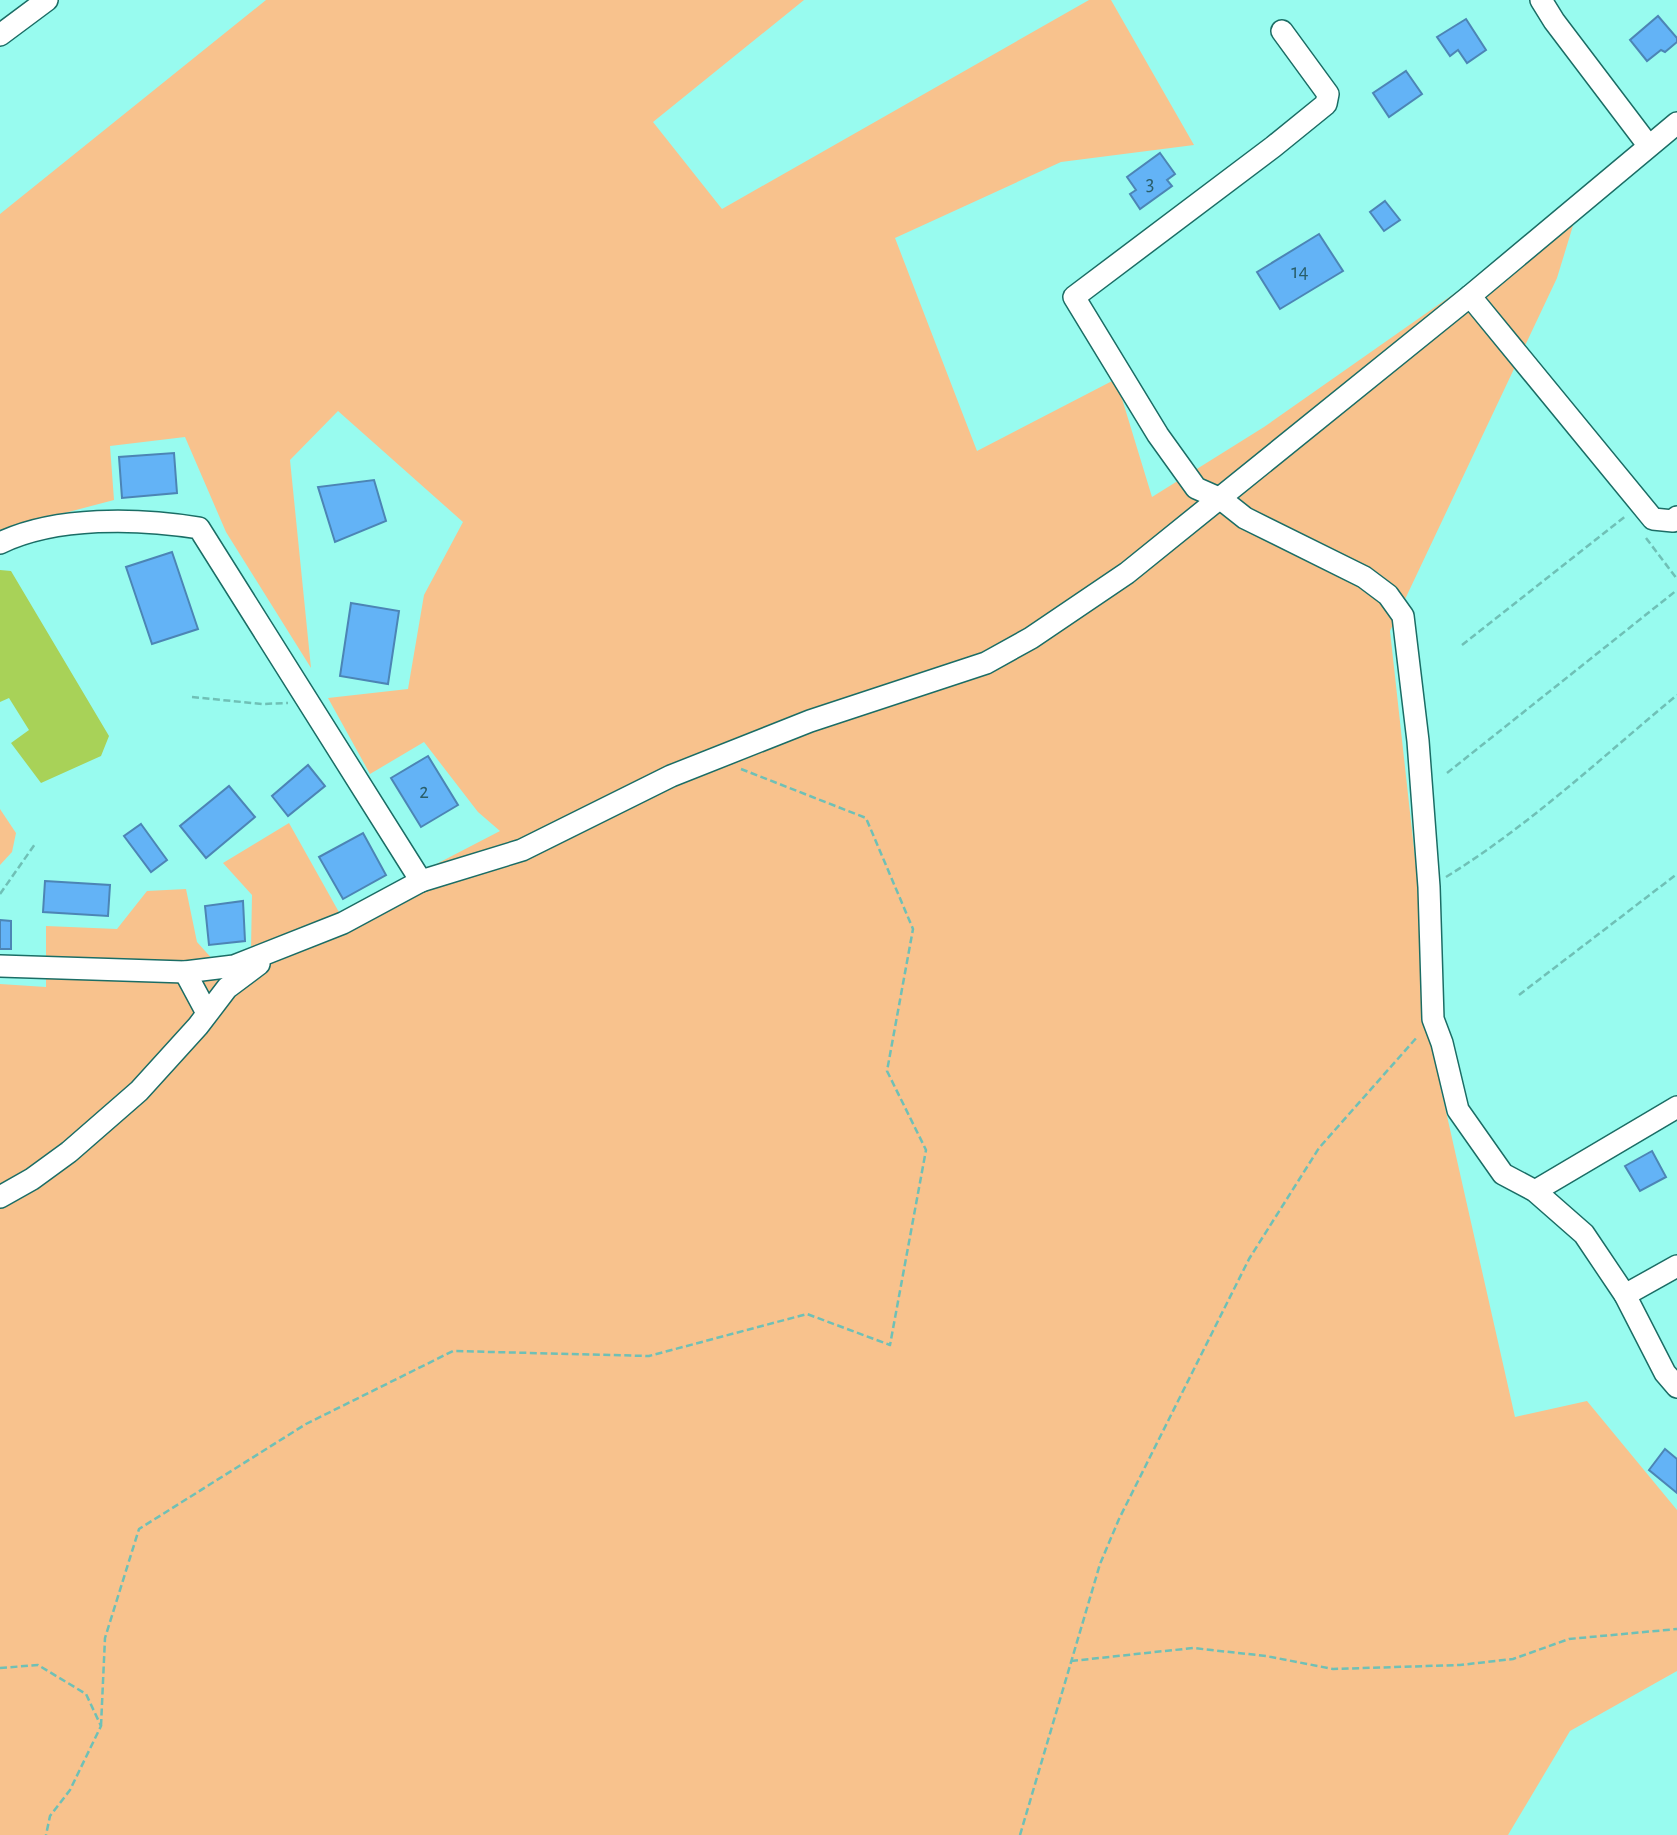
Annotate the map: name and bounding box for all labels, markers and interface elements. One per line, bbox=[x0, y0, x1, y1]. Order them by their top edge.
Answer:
house number: 3 bbox=[1146, 173, 1154, 194]
house number: 14 bbox=[1291, 261, 1309, 282]
house number: 2 bbox=[419, 781, 429, 802]

